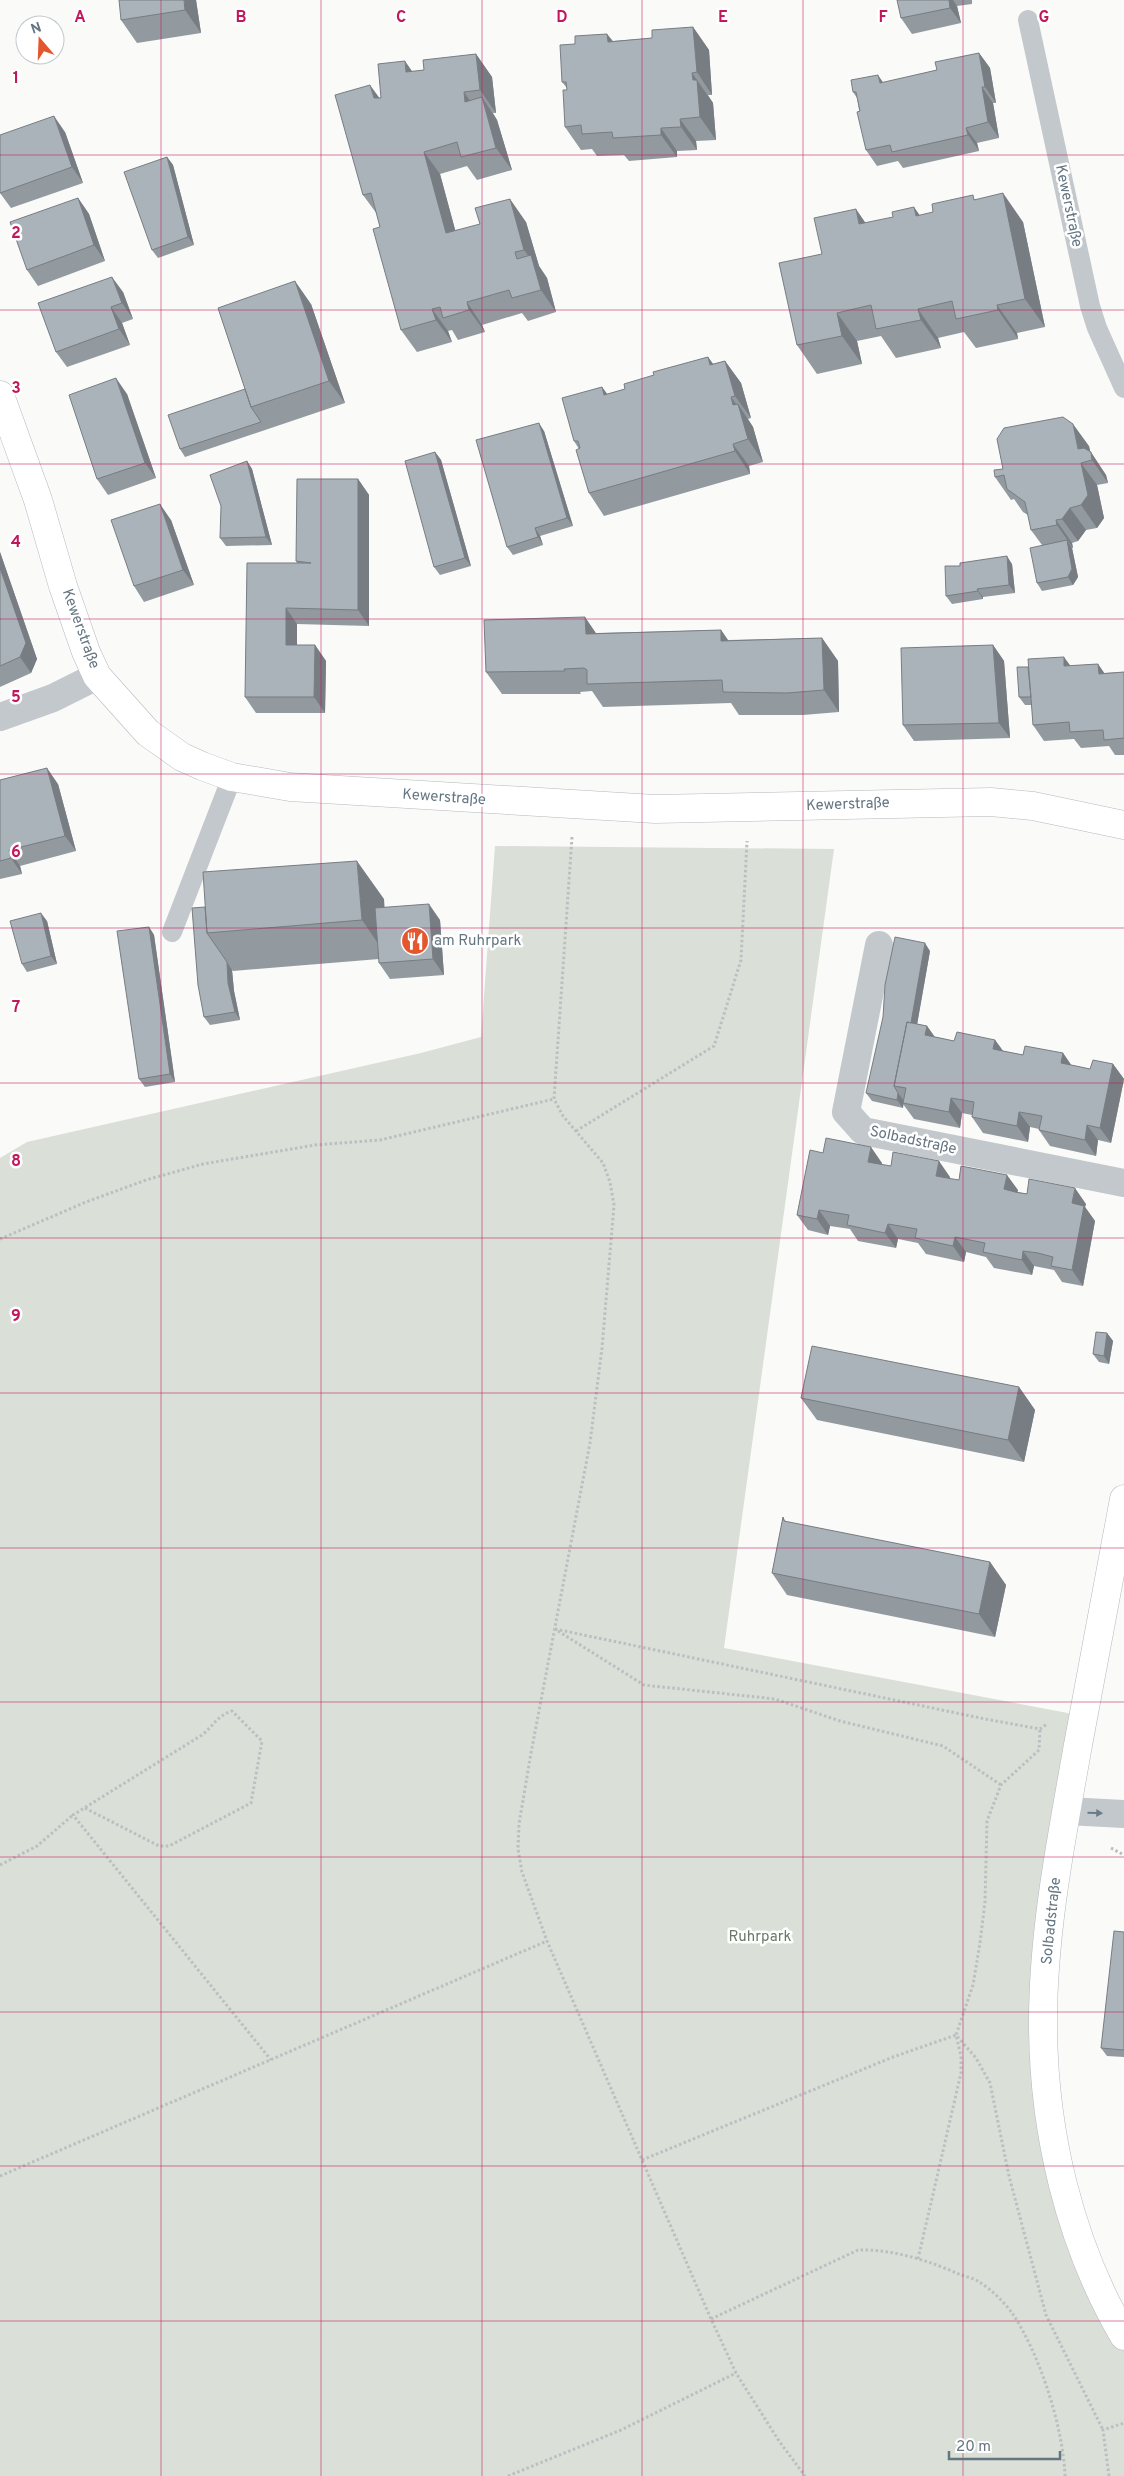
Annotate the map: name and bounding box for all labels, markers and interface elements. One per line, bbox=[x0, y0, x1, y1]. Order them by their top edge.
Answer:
text: A bbox=[74, 8, 86, 28]
text: B bbox=[235, 8, 247, 28]
text: C bbox=[396, 8, 406, 28]
text: D bbox=[556, 8, 568, 28]
text: E bbox=[718, 8, 728, 28]
text: F bbox=[878, 8, 888, 28]
text: G bbox=[1039, 8, 1049, 28]
north arrow bbox=[15, 15, 65, 65]
text: N bbox=[29, 19, 44, 39]
text: 1 bbox=[13, 69, 19, 89]
street label: Kewerstraße bbox=[1050, 163, 1086, 249]
text: 2 bbox=[11, 224, 21, 244]
text: 3 bbox=[11, 379, 21, 399]
text: 4 bbox=[11, 533, 21, 553]
street label: Kewerstraße bbox=[57, 586, 103, 672]
text: 5 bbox=[11, 688, 21, 708]
street label: Kewerstraße bbox=[402, 786, 486, 810]
street label: Kewerstraße bbox=[806, 794, 890, 816]
text: 6 bbox=[11, 843, 21, 863]
restaurant icon: am Ruhrpark bbox=[400, 926, 430, 956]
place label: am Ruhrpark bbox=[434, 932, 521, 951]
text: 7 bbox=[12, 998, 20, 1018]
street label: Solbadstraße bbox=[868, 1123, 958, 1159]
text: 8 bbox=[11, 1152, 21, 1172]
text: 9 bbox=[11, 1307, 21, 1327]
one-way arrow bbox=[1088, 1809, 1104, 1817]
street label: Solbadstraße bbox=[1038, 1876, 1066, 1966]
park label: Ruhrpark bbox=[728, 1928, 792, 1947]
scale bar bbox=[949, 2428, 1060, 2460]
text: 20 m bbox=[956, 2438, 991, 2457]

